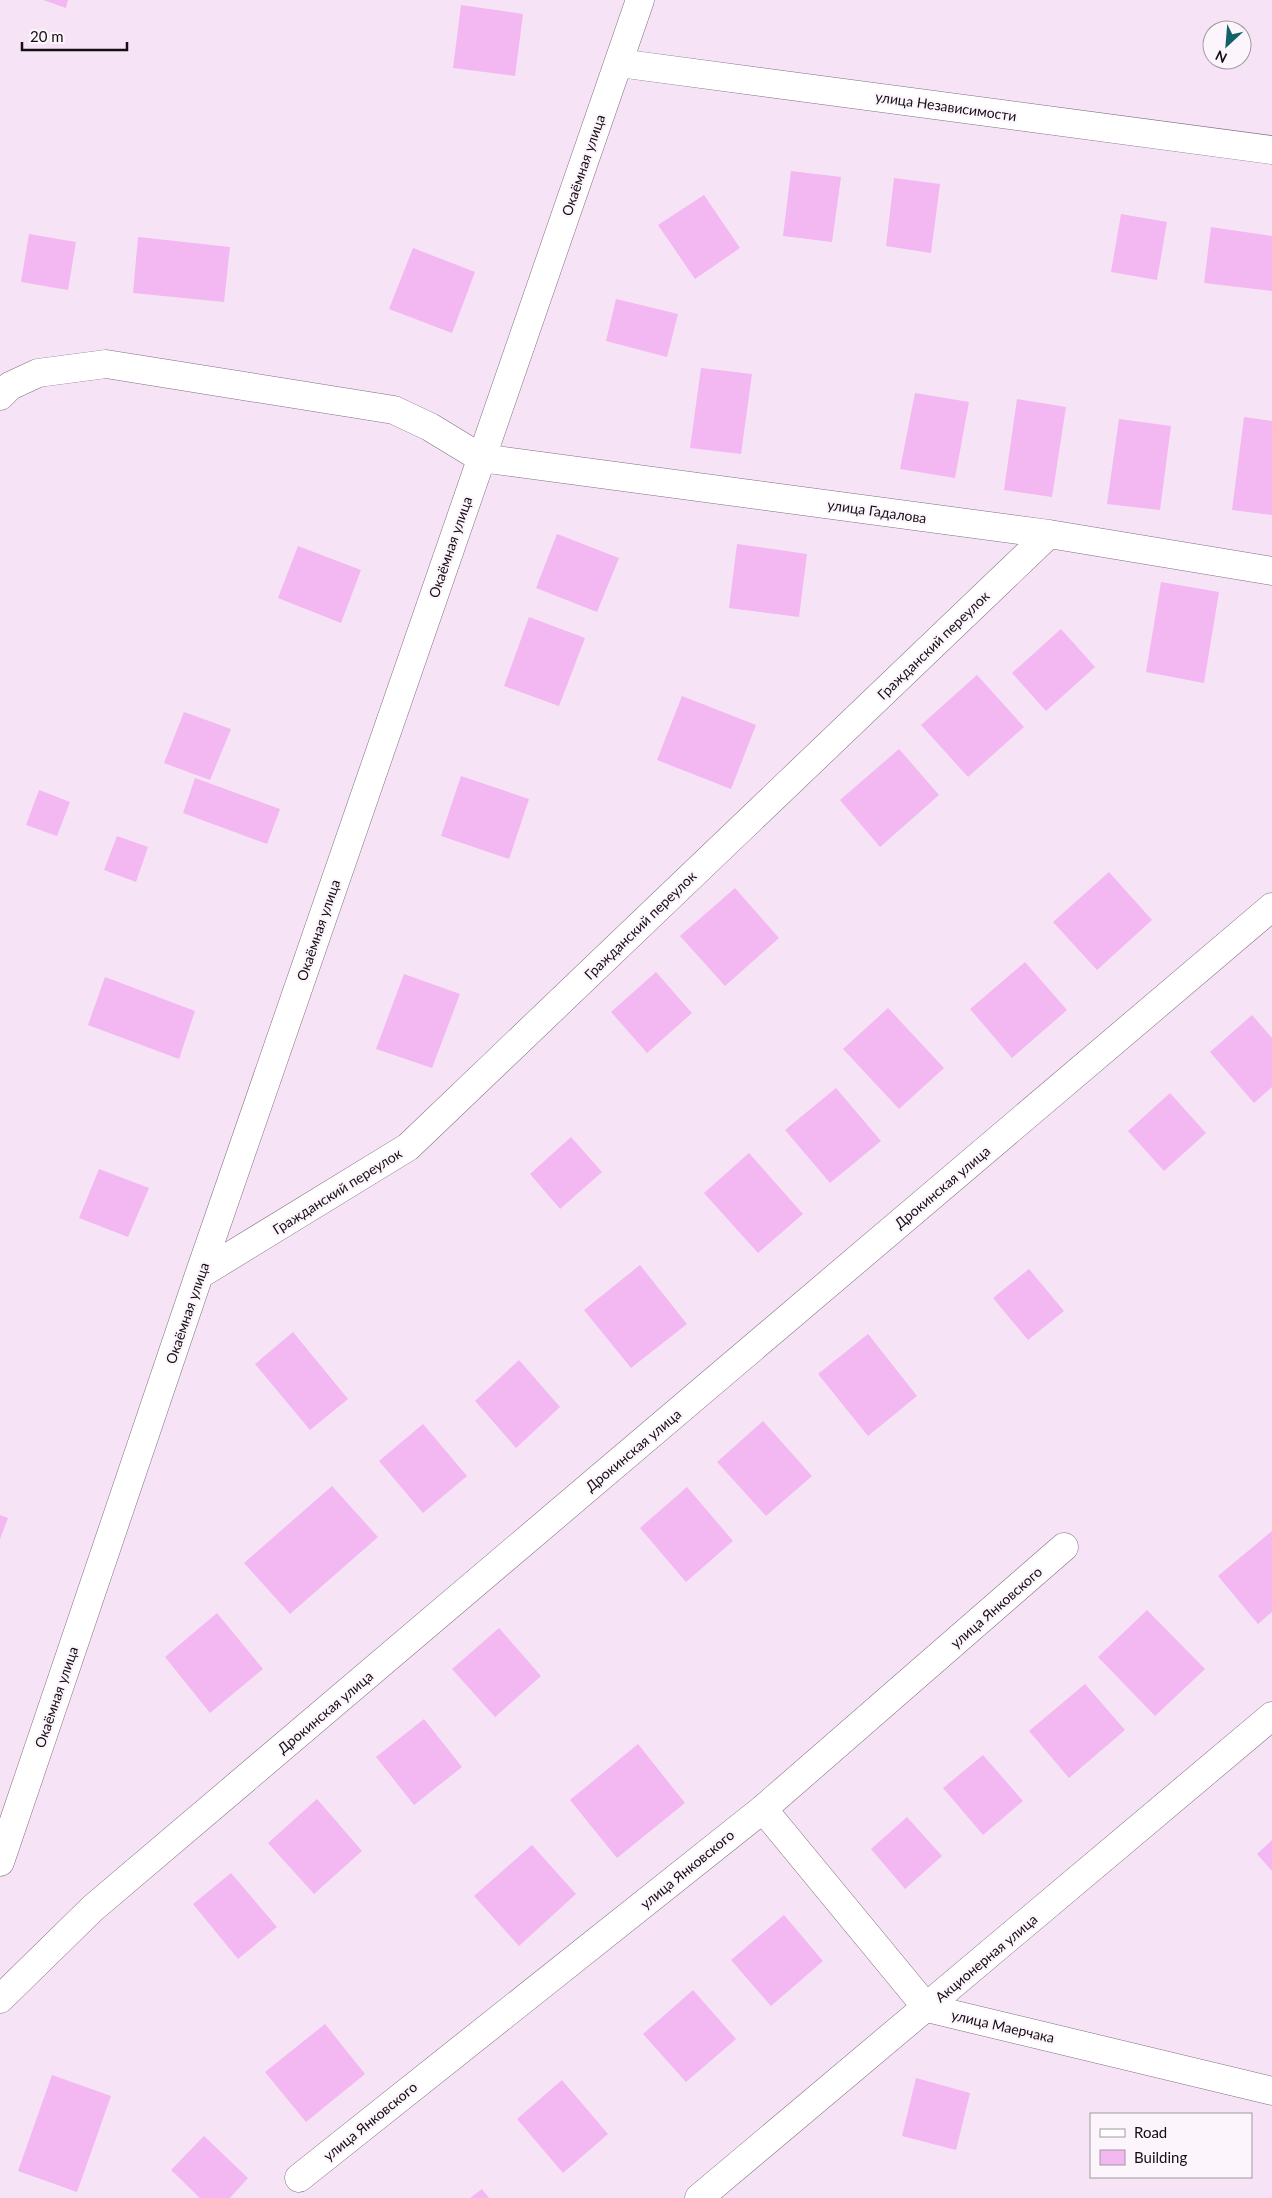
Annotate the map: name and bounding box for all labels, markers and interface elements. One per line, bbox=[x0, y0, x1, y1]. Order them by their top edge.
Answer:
scale bar bbox=[22, 20, 128, 52]
north arrow bbox=[1202, 20, 1252, 70]
text: 20 m bbox=[30, 27, 64, 45]
text: N bbox=[1213, 47, 1230, 67]
street label: улица Независимости bbox=[874, 88, 1018, 124]
street label: Окаёмная улица bbox=[558, 112, 608, 218]
street label: Окаёмная улица bbox=[425, 494, 475, 600]
street label: улица Гадалова bbox=[826, 496, 928, 526]
street label: Гражданский переулок bbox=[873, 587, 993, 703]
street label: Гражданский переулок bbox=[580, 867, 700, 983]
street label: Окаёмная улица bbox=[293, 877, 343, 983]
street label: Дрокинская улица bbox=[891, 1142, 993, 1232]
street label: Гражданский переулок bbox=[269, 1144, 405, 1238]
street label: Окаёмная улица bbox=[162, 1260, 212, 1366]
street label: Дрокинская улица bbox=[582, 1405, 684, 1495]
street label: улица Янковского bbox=[947, 1563, 1045, 1651]
street label: Окаёмная улица bbox=[31, 1644, 81, 1750]
street label: Дрокинская улица bbox=[274, 1667, 376, 1757]
street label: улица Янковского bbox=[637, 1826, 737, 1912]
street label: Акционерная улица bbox=[932, 1910, 1040, 2006]
street label: улица Маерчака bbox=[950, 2006, 1056, 2046]
street label: улица Янковского bbox=[320, 2078, 420, 2164]
legend bbox=[1090, 2113, 1252, 2178]
text: Road bbox=[1134, 2123, 1167, 2141]
text: Building bbox=[1134, 2148, 1187, 2166]

